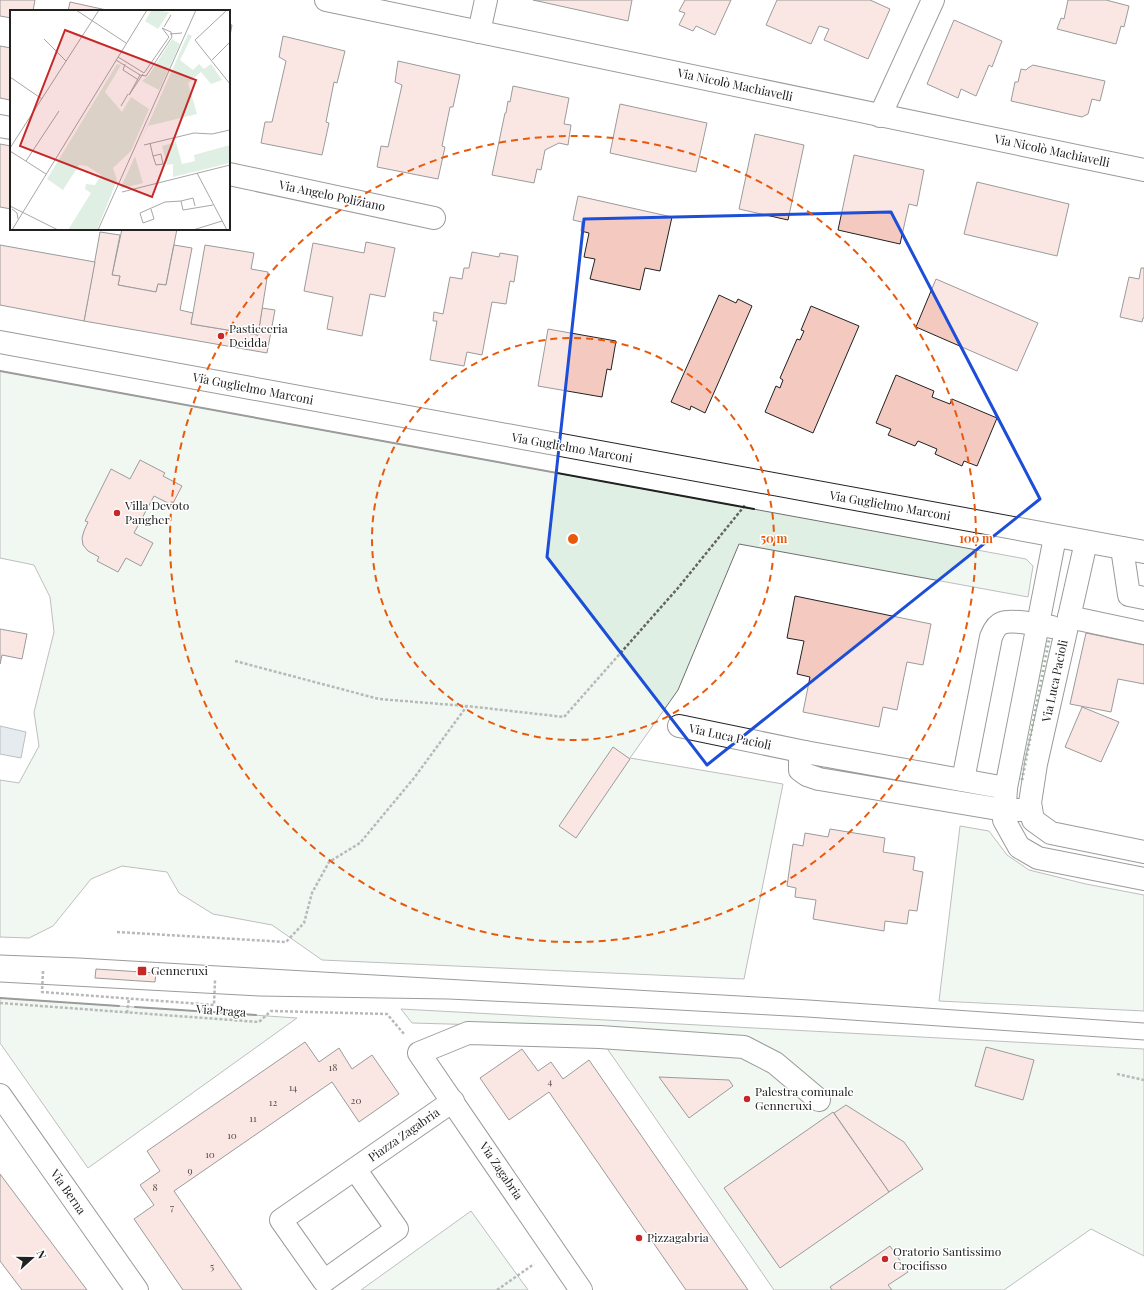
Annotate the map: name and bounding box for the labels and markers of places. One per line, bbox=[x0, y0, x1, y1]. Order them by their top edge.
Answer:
place label: Pasticceria Deidda bbox=[229, 320, 288, 350]
marker: Pasticceria Deidda bbox=[216, 331, 226, 341]
place label: Villa Devoto Pangher bbox=[124, 497, 190, 527]
marker: Villa Devoto Pangher bbox=[112, 508, 122, 518]
centre of rings bbox=[566, 532, 580, 546]
place label: Genneruxi bbox=[151, 962, 208, 978]
marker: Genneruxi bbox=[136, 965, 148, 977]
place label: Palestra comunale Genneruxi bbox=[755, 1083, 854, 1113]
marker: Palestra comunale Genneruxi bbox=[742, 1094, 752, 1104]
place label: Pizzagabria bbox=[647, 1229, 709, 1245]
marker: Pizzagabria bbox=[634, 1233, 644, 1243]
place label: Oratorio Santissimo Crocifisso bbox=[893, 1243, 1002, 1273]
marker: Oratorio Santissimo Crocifisso bbox=[880, 1254, 890, 1264]

